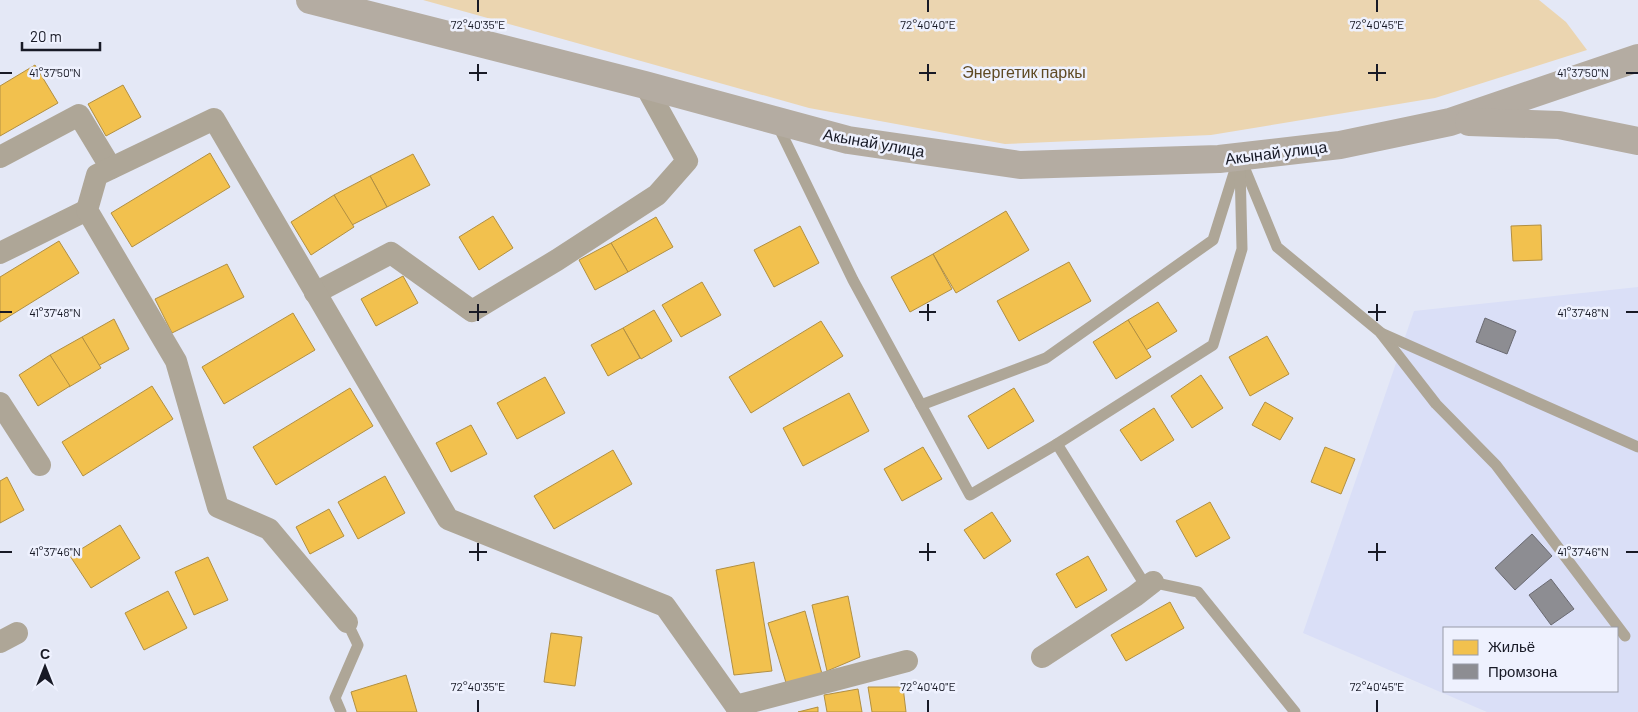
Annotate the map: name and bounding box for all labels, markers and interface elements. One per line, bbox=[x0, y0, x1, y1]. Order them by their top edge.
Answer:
text: 72°40'35"E bbox=[451, 17, 505, 31]
text: 72°40'40"E bbox=[900, 17, 956, 31]
text: 72°40'45"E bbox=[1350, 17, 1404, 31]
scale bar bbox=[22, 20, 100, 52]
text: 20 m bbox=[30, 27, 62, 45]
park label: Энергетик паркы bbox=[962, 62, 1086, 81]
text: 41°37'50"N bbox=[29, 65, 81, 79]
text: 41°37'50"N bbox=[1557, 65, 1609, 79]
street label: Акынай улица bbox=[822, 124, 926, 160]
street label: Акынай улица bbox=[1224, 136, 1328, 168]
text: 41°37'48"N bbox=[29, 305, 81, 319]
text: 41°37'48"N bbox=[1557, 305, 1609, 319]
text: 41°37'46"N bbox=[29, 544, 81, 558]
text: 41°37'46"N bbox=[1557, 544, 1609, 558]
legend bbox=[1443, 627, 1618, 692]
text: Жильё bbox=[1488, 637, 1535, 655]
north arrow bbox=[20, 642, 70, 692]
text: С bbox=[40, 645, 50, 662]
text: Промзона bbox=[1488, 662, 1558, 680]
text: 72°40'35"E bbox=[451, 679, 505, 693]
text: 72°40'40"E bbox=[900, 679, 956, 693]
text: 72°40'45"E bbox=[1350, 679, 1404, 693]

